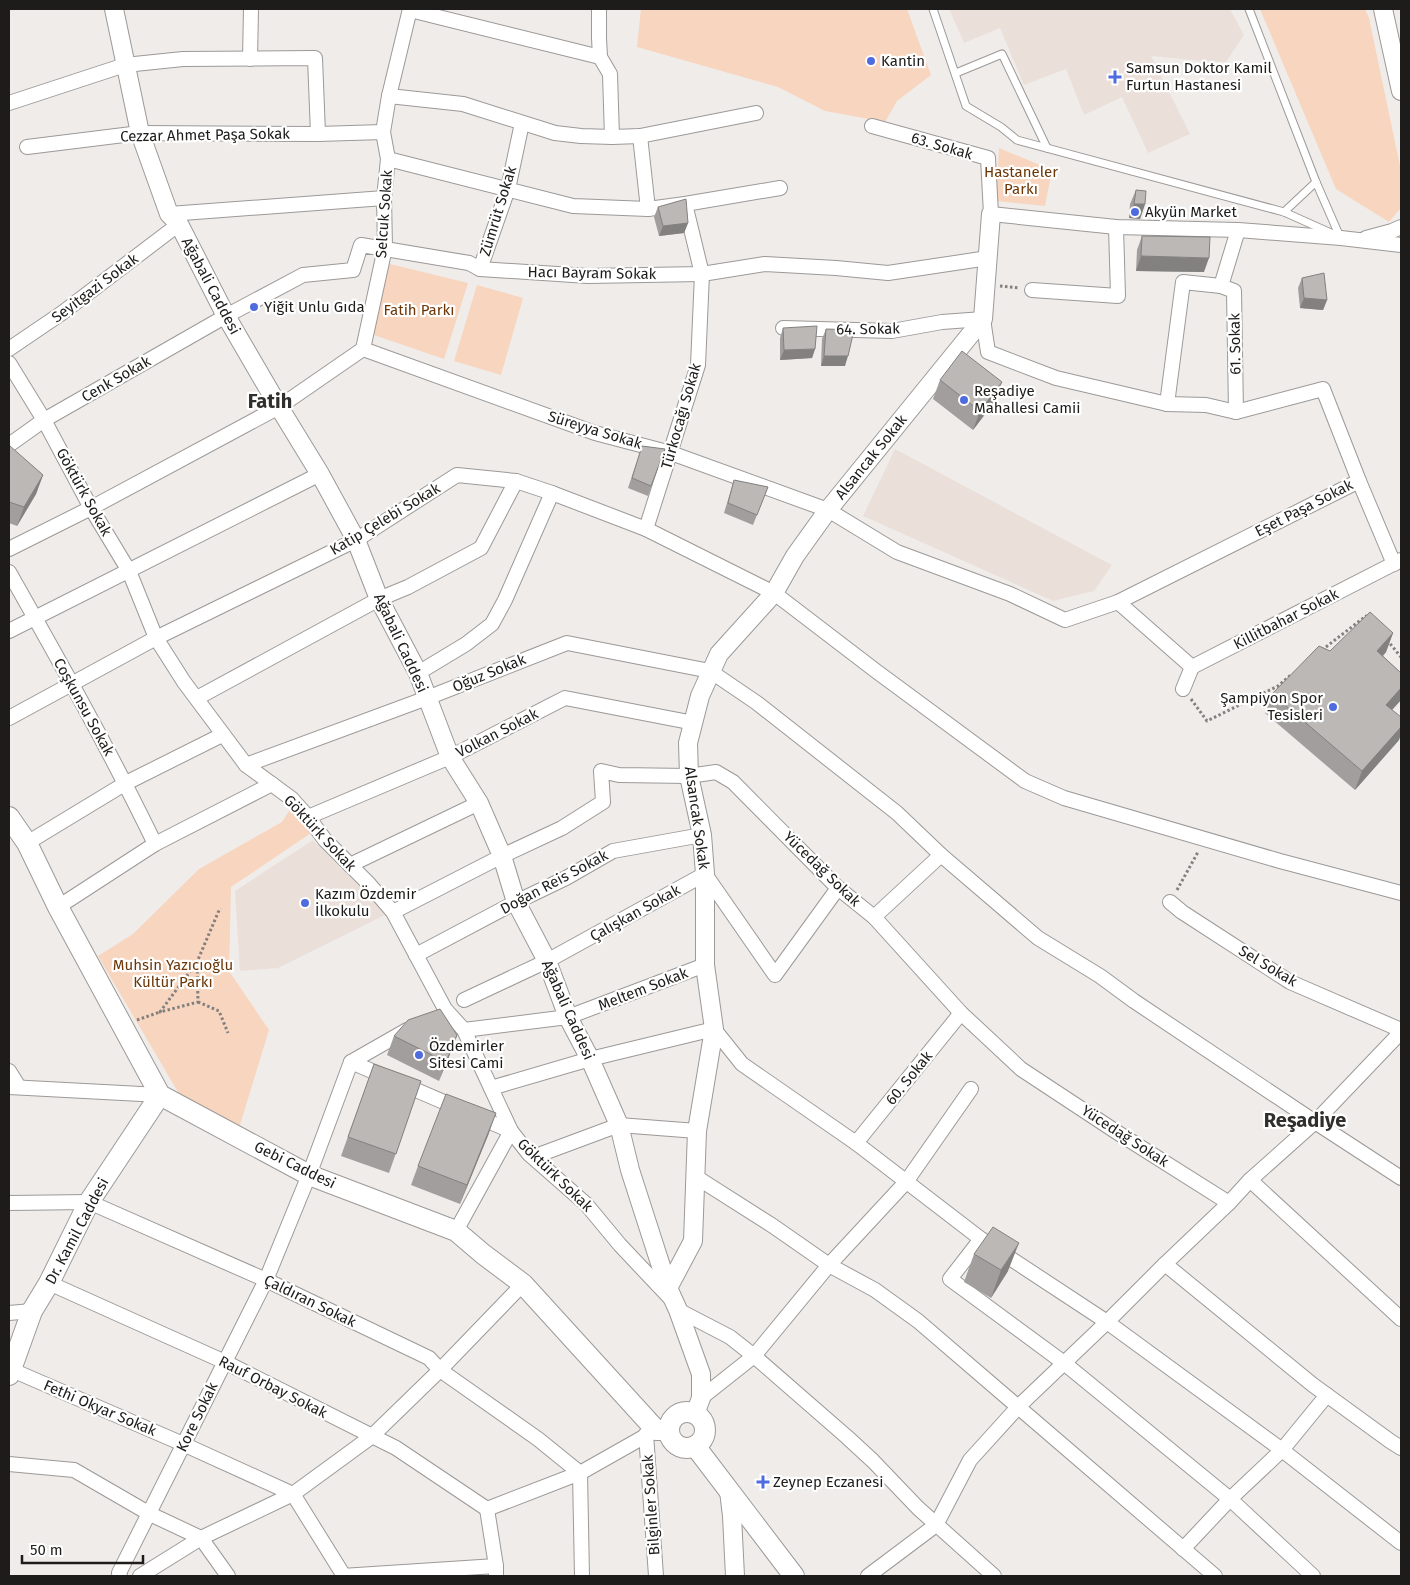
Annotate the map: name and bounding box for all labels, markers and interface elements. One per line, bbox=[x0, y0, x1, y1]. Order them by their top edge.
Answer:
place label: Kantin bbox=[881, 52, 925, 70]
marker: Kantin bbox=[865, 55, 877, 67]
place label: Samsun Doktor Kamil Furtun Hastanesi bbox=[1126, 59, 1272, 94]
marker: Samsun Doktor Kamil Furtun Hastanesi bbox=[1108, 70, 1122, 84]
street label: Cezzar Ahmet Paşa Sokak bbox=[120, 125, 290, 145]
street label: 63. Sokak bbox=[909, 129, 975, 163]
street label: Zümrüt Sokak bbox=[476, 163, 520, 258]
park label: Hastaneler Parkı bbox=[984, 163, 1058, 198]
street label: Selcuk Sokak bbox=[372, 169, 396, 259]
place label: Akyün Market bbox=[1145, 203, 1237, 221]
marker: Akyün Market bbox=[1129, 206, 1141, 218]
street label: Ağabali Caddesi bbox=[178, 234, 244, 338]
street label: Seyitgazi Sokak bbox=[48, 249, 142, 326]
street label: Hacı Bayram Sokak bbox=[528, 263, 657, 283]
place label: Yiğit Unlu Gıda bbox=[264, 298, 365, 316]
marker: Yiğit Unlu Gıda bbox=[248, 301, 260, 313]
park label: Fatih Parkı bbox=[384, 301, 454, 319]
street label: 61. Sokak bbox=[1225, 313, 1245, 375]
street label: 64. Sokak bbox=[836, 319, 900, 339]
street label: Cenk Sokak bbox=[78, 352, 154, 406]
street label: Türkocağı Sokak bbox=[657, 361, 705, 471]
place label: Reşadiye Mahallesi Camii bbox=[974, 382, 1080, 417]
district label: Fatih bbox=[248, 389, 292, 413]
marker: Reşadiye Mahallesi Camii bbox=[958, 394, 970, 406]
street label: Süreyya Sokak bbox=[546, 407, 644, 453]
street label: Alsancak Sokak bbox=[831, 411, 911, 503]
street label: Göktürk Sokak bbox=[52, 445, 116, 539]
street label: Eşet Paşa Sokak bbox=[1252, 475, 1356, 540]
street label: Katip Çelebi Sokak bbox=[327, 479, 444, 559]
street label: Killitbahar Sokak bbox=[1231, 585, 1342, 653]
street label: Ağabali Caddesi bbox=[370, 591, 432, 695]
street label: Oğuz Sokak bbox=[450, 650, 529, 696]
street label: Coşkunsu Sokak bbox=[50, 655, 118, 759]
place label: Şampiyon Spor Tesisleri bbox=[1220, 689, 1323, 724]
marker: Şampiyon Spor Tesisleri bbox=[1327, 701, 1339, 713]
street label: Volkan Sokak bbox=[453, 704, 541, 761]
street label: Alsancak Sokak bbox=[681, 765, 713, 871]
street label: Göktürk Sokak bbox=[280, 791, 360, 875]
street label: Yücedağ Sokak bbox=[780, 828, 865, 911]
street label: Doğan Reis Sokak bbox=[497, 846, 611, 918]
street label: Çalışkan Sokak bbox=[587, 881, 684, 945]
place label: Kazım Özdemir İlkokulu bbox=[315, 885, 416, 920]
marker: Kazım Özdemir İlkokulu bbox=[299, 897, 311, 909]
street label: Sel Sokak bbox=[1236, 942, 1301, 991]
park label: Muhsin Yazıcıoğlu Kültür Parkı bbox=[113, 956, 233, 991]
street label: Ağabali Caddesi bbox=[538, 957, 598, 1063]
street label: Meltem Sokak bbox=[596, 964, 691, 1014]
place label: Özdemirler Sitesi Cami bbox=[429, 1037, 504, 1072]
street label: 60. Sokak bbox=[882, 1047, 936, 1109]
marker: Özdemirler Sitesi Cami bbox=[413, 1049, 425, 1061]
street label: Yücedağ Sokak bbox=[1078, 1101, 1172, 1171]
district label: Reşadiye bbox=[1264, 1108, 1346, 1132]
street label: Göktürk Sokak bbox=[514, 1135, 597, 1216]
street label: Gebi Caddesi bbox=[251, 1138, 339, 1192]
street label: Dr. Kamil Caddesi bbox=[41, 1175, 113, 1287]
street label: Çaldıran Sokak bbox=[261, 1271, 359, 1331]
street label: Rauf Orbay Sokak bbox=[216, 1352, 330, 1422]
street label: Fethi Okyar Sokak bbox=[41, 1376, 159, 1440]
street label: Kore Sokak bbox=[172, 1379, 222, 1455]
street label: Bilginler Sokak bbox=[638, 1454, 664, 1556]
place label: Zeynep Eczanesi bbox=[773, 1473, 883, 1491]
marker: Zeynep Eczanesi bbox=[757, 1476, 769, 1488]
scale bar bbox=[22, 1532, 144, 1564]
text: 50 m bbox=[30, 1541, 63, 1559]

